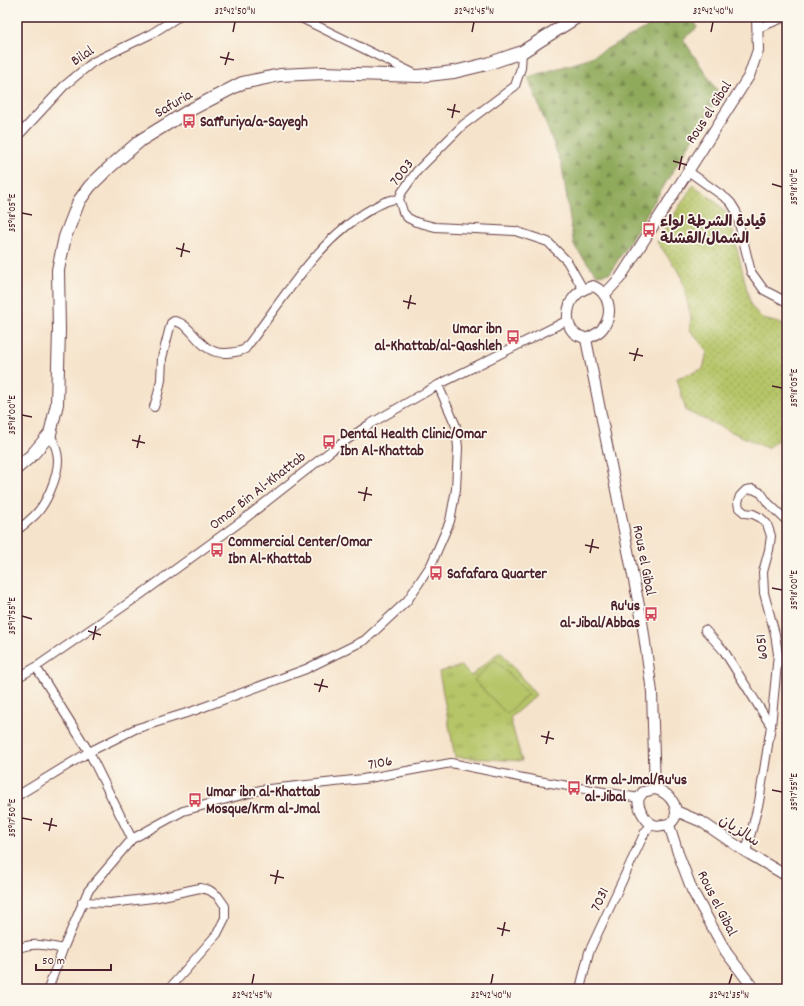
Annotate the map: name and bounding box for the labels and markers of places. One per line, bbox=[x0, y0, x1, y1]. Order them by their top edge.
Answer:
place label: Saffuriya/a-Sayegh bbox=[200, 112, 308, 134]
bus stop icon: Saffuriya/a-Sayegh bbox=[181, 113, 197, 129]
place label: قيادة الشرطة لواء الشمال/القشلة bbox=[660, 212, 767, 251]
bus stop icon: قيادة الشرطة لواء الشمال/القشلة bbox=[641, 222, 657, 238]
place label: Umar ibn al-Khattab/al-Qashleh bbox=[375, 319, 502, 358]
bus stop icon: Umar ibn al-Khattab/al-Qashleh bbox=[505, 329, 521, 345]
place label: Dental Health Clinic/Omar Ibn Al-Khattab bbox=[340, 424, 487, 463]
bus stop icon: Dental Health Clinic/Omar Ibn Al-Khattab bbox=[321, 434, 337, 450]
place label: Commercial Center/Omar Ibn Al-Khattab bbox=[228, 532, 373, 571]
bus stop icon: Commercial Center/Omar Ibn Al-Khattab bbox=[209, 542, 225, 558]
place label: Safafara Quarter bbox=[447, 564, 547, 586]
bus stop icon: Safafara Quarter bbox=[428, 565, 444, 581]
place label: Ru'us al-Jibal/Abbas bbox=[560, 596, 640, 635]
bus stop icon: Ru'us al-Jibal/Abbas bbox=[643, 606, 659, 622]
place label: Krm al-Jmal/Ru'us al-Jibal bbox=[585, 770, 687, 809]
bus stop icon: Krm al-Jmal/Ru'us al-Jibal bbox=[566, 780, 582, 796]
place label: Umar ibn al-Khattab Mosque/Krm al-Jmal bbox=[206, 782, 321, 821]
bus stop icon: Umar ibn al-Khattab Mosque/Krm al-Jmal bbox=[187, 792, 203, 808]

